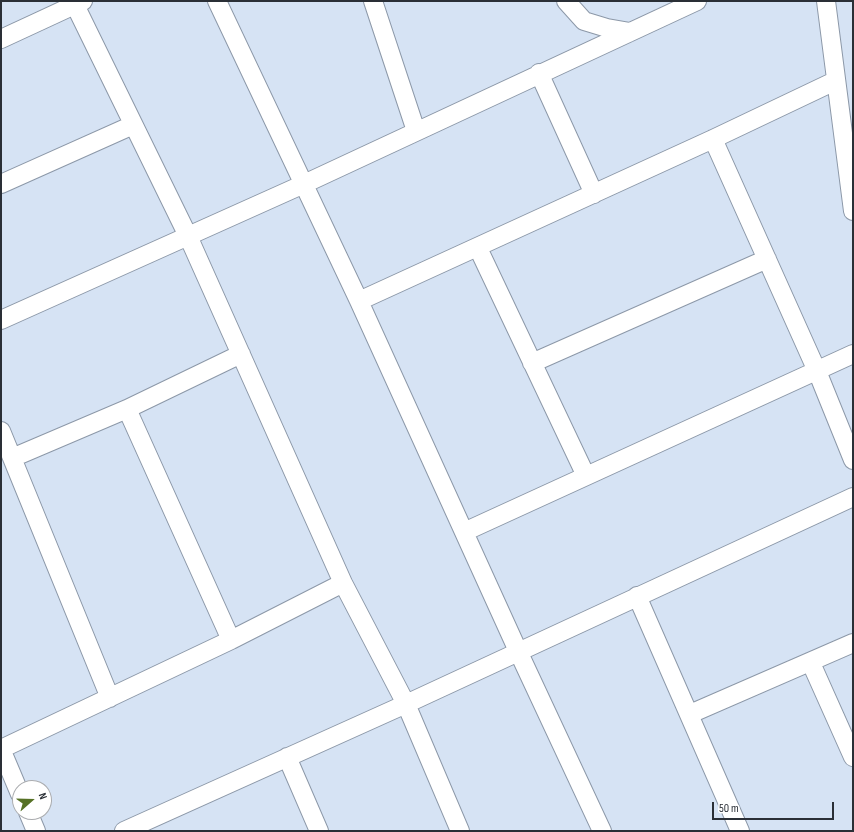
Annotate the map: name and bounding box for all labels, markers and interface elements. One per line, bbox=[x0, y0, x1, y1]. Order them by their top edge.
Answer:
north arrow bbox=[12, 780, 52, 820]
text: N bbox=[36, 791, 50, 801]
scale bar bbox=[714, 794, 836, 820]
text: 50 m bbox=[719, 801, 739, 816]

